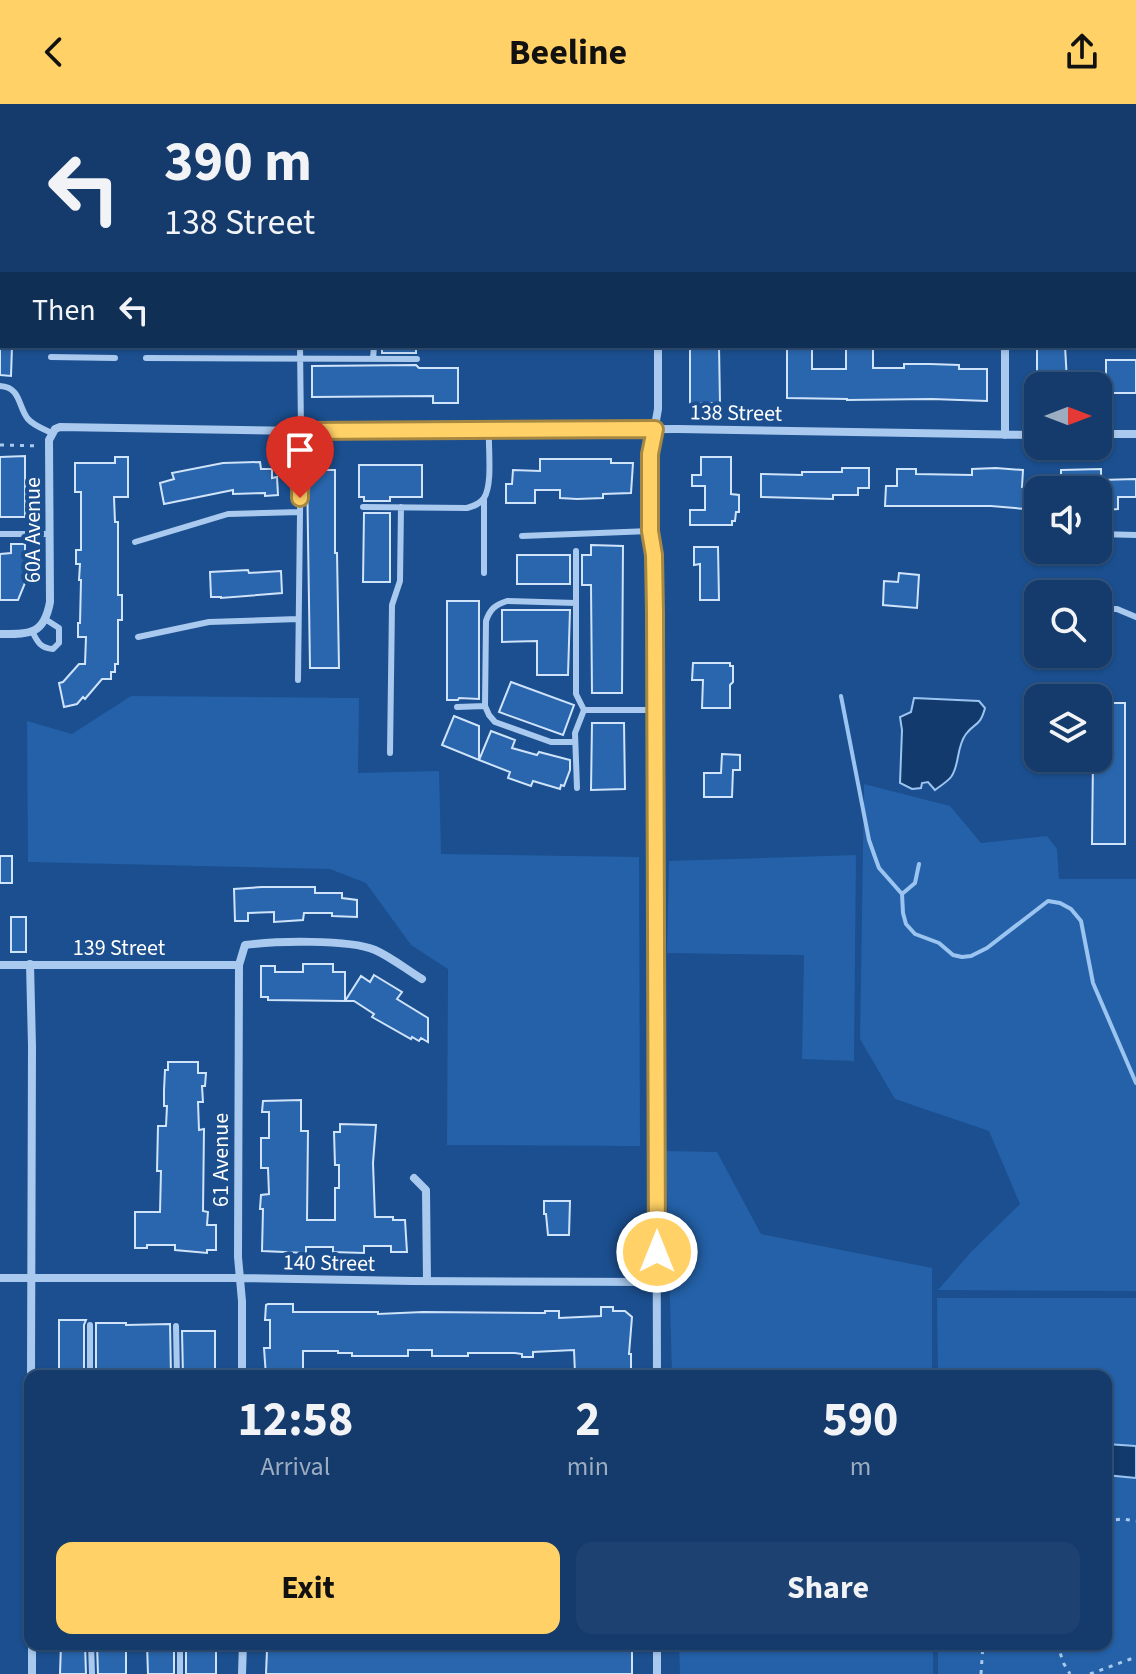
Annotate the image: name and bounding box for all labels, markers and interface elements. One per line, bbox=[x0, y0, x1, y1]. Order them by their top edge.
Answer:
text: Beeline bbox=[509, 27, 627, 78]
icon: back bbox=[32, 30, 76, 74]
icon: share bbox=[1060, 30, 1104, 74]
text: 390 m bbox=[164, 123, 312, 202]
icon: left bbox=[32, 136, 136, 240]
text: 138 Street bbox=[164, 197, 315, 248]
icon: left bbox=[112, 288, 156, 332]
text: Then bbox=[32, 289, 96, 332]
north arrow bbox=[1024, 372, 1112, 460]
map controls bbox=[1024, 372, 1112, 772]
street label: 138 Street bbox=[690, 396, 783, 430]
pin bbox=[266, 416, 334, 498]
icon: arrive bbox=[278, 428, 322, 472]
button: sound bbox=[1024, 476, 1112, 564]
street label: 60A Avenue bbox=[17, 477, 49, 583]
button: search bbox=[1024, 580, 1112, 668]
button: layers bbox=[1024, 684, 1112, 772]
street label: 139 Street bbox=[73, 932, 166, 964]
street label: 61 Avenue bbox=[205, 1113, 237, 1207]
position arrow bbox=[615, 1210, 699, 1294]
street label: 140 Street bbox=[283, 1246, 376, 1280]
text: 12:58 bbox=[237, 1386, 353, 1454]
text: 2 bbox=[575, 1386, 601, 1454]
text: 590 bbox=[822, 1386, 898, 1454]
text: Arrival bbox=[260, 1448, 330, 1485]
text: min bbox=[567, 1448, 609, 1485]
text: m bbox=[850, 1448, 871, 1485]
button: Exit bbox=[56, 1542, 560, 1634]
button: Share bbox=[576, 1542, 1080, 1634]

